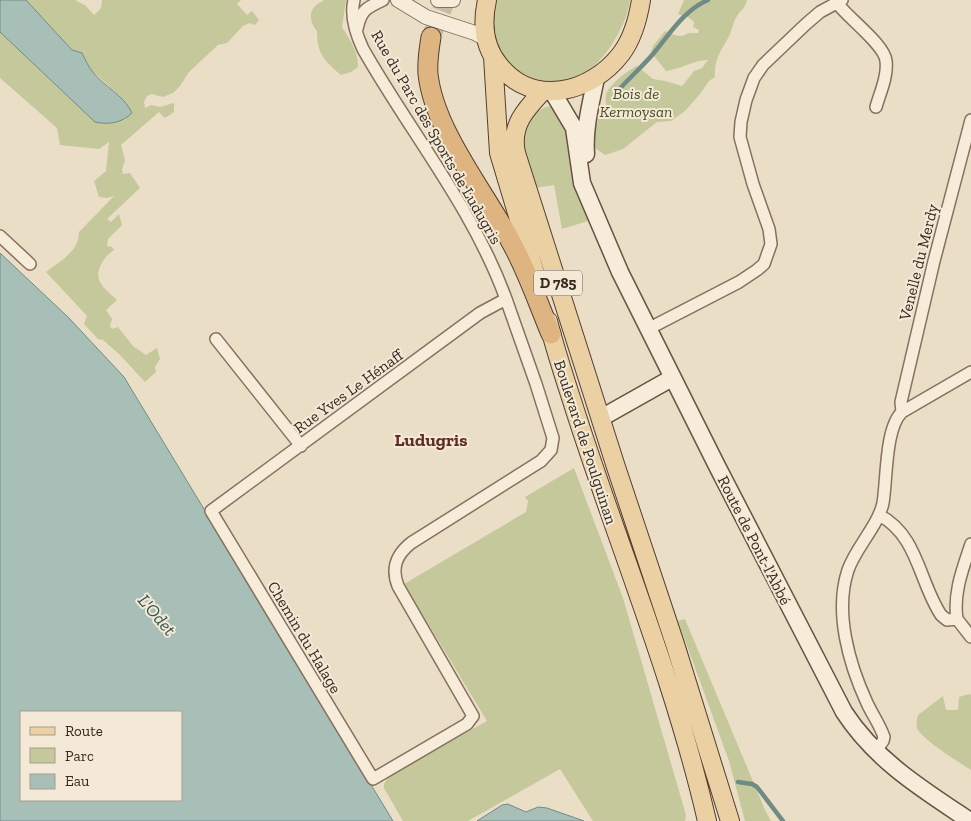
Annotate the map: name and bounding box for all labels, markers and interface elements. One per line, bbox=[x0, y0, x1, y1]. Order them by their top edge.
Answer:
street label: Rue du Parc des Sports de Ludugris bbox=[367, 27, 506, 248]
park label: Bois de Kermoysan bbox=[600, 84, 672, 121]
street label: Venelle du Merdy bbox=[895, 201, 942, 323]
road number: D 785 bbox=[534, 270, 582, 296]
street label: Rue Yves Le Hénaff bbox=[290, 345, 408, 437]
street label: Boulevard de Poulguinan bbox=[550, 358, 621, 528]
district label: Ludugris bbox=[394, 429, 468, 451]
street label: Route de Pont-l'Abbé bbox=[714, 472, 795, 608]
street label: Chemin du Halage bbox=[264, 578, 345, 697]
water label: L'Odet bbox=[133, 590, 181, 640]
legend bbox=[20, 711, 182, 801]
text: Route bbox=[65, 722, 103, 740]
text: Parc bbox=[65, 747, 94, 765]
text: Eau bbox=[65, 772, 90, 790]

